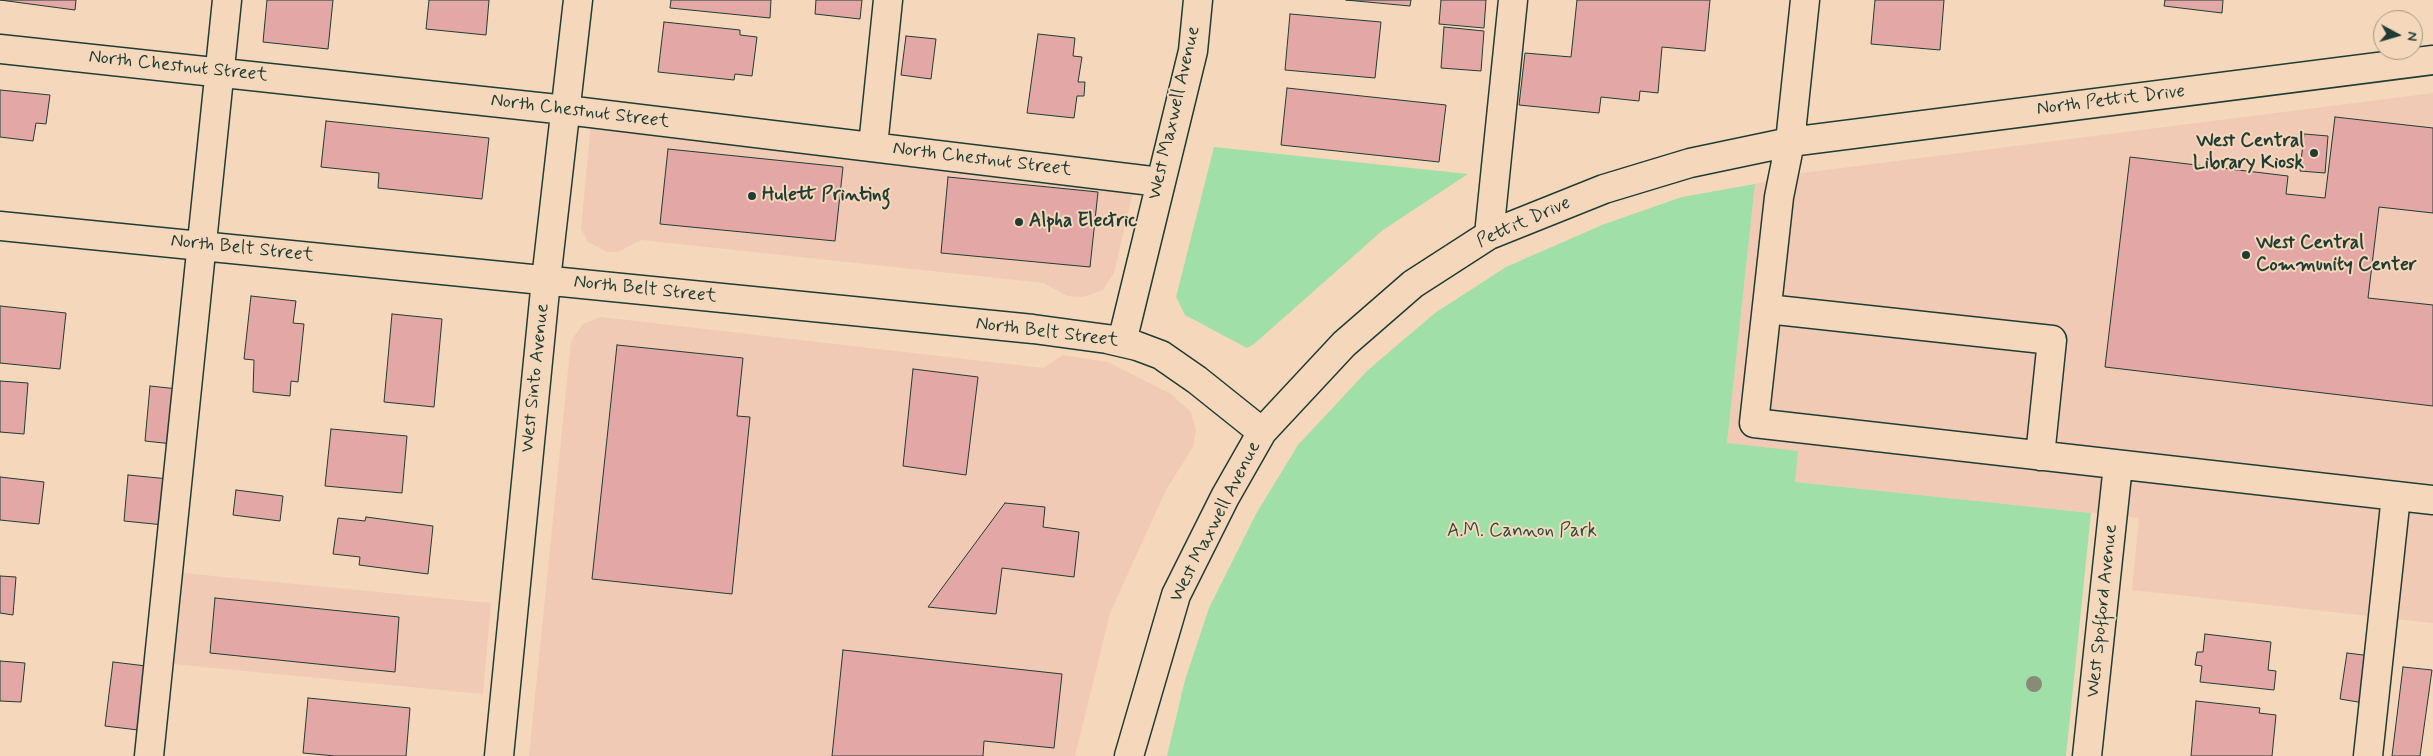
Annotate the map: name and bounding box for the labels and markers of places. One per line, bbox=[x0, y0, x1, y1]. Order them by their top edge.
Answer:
place label: West Central Library Kiosk bbox=[2193, 131, 2304, 175]
marker: West Central Library Kiosk bbox=[2308, 147, 2320, 159]
place label: Hulett Printing bbox=[762, 185, 890, 207]
marker: Hulett Printing bbox=[746, 190, 758, 202]
place label: Alpha Electric bbox=[1029, 211, 1137, 233]
marker: Alpha Electric bbox=[1013, 216, 1025, 228]
place label: West Central Community Center bbox=[2256, 233, 2417, 277]
marker: West Central Community Center bbox=[2240, 249, 2252, 261]

